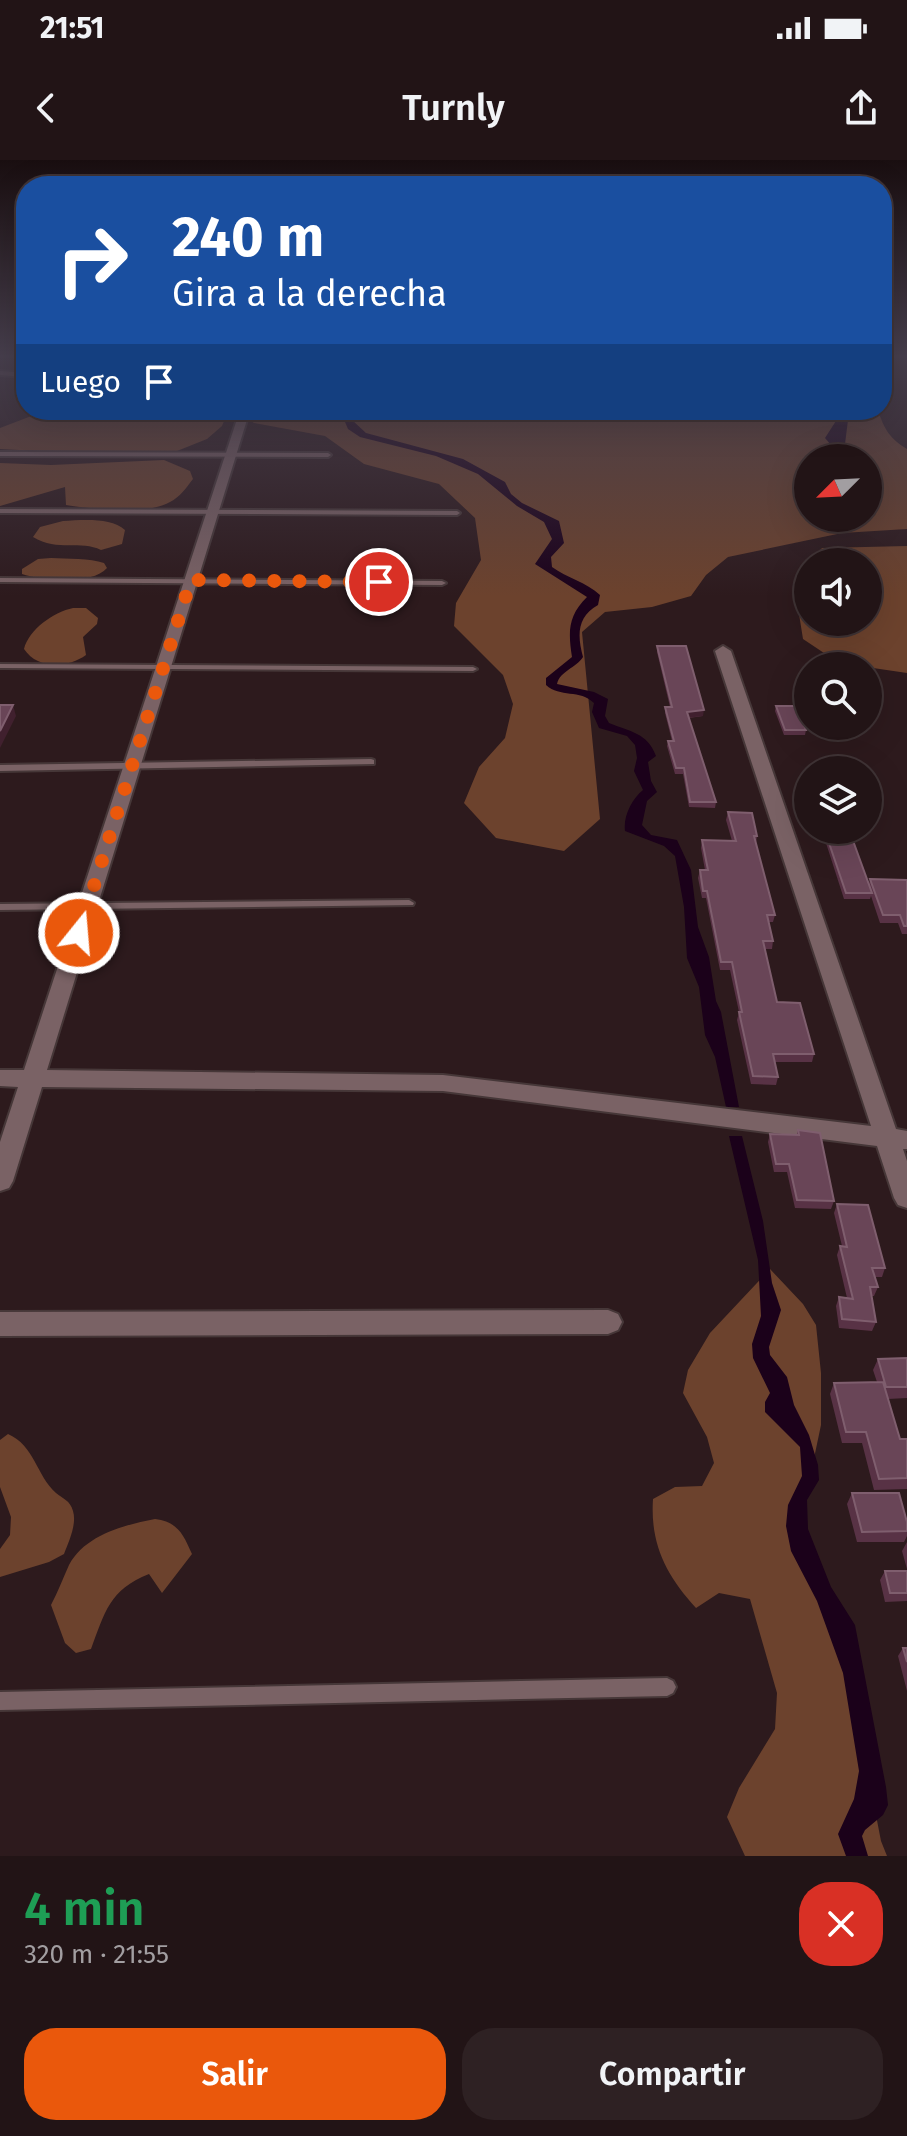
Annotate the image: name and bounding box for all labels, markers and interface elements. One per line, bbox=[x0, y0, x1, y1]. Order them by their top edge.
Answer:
text: 21:51 bbox=[40, 10, 105, 46]
icon: back bbox=[24, 86, 68, 130]
text: Turnly bbox=[402, 86, 505, 130]
icon: share bbox=[839, 86, 883, 130]
text: 240 m bbox=[172, 204, 324, 271]
icon: right bbox=[40, 208, 144, 312]
text: Gira a la derecha bbox=[172, 272, 447, 316]
icon: arrive bbox=[137, 360, 181, 404]
text: Luego bbox=[40, 364, 121, 400]
north arrow bbox=[794, 444, 882, 532]
map controls bbox=[794, 444, 882, 844]
pin bbox=[345, 548, 413, 616]
button: sound bbox=[794, 548, 882, 636]
icon: arrive bbox=[357, 560, 401, 604]
button: search bbox=[794, 652, 882, 740]
button: layers bbox=[794, 756, 882, 844]
position arrow bbox=[37, 891, 121, 975]
text: 4 min bbox=[24, 1880, 144, 1938]
button: close bbox=[799, 1882, 883, 1966]
text: 320 m · 21:55 bbox=[24, 1939, 169, 1970]
button: Salir bbox=[24, 2028, 446, 2120]
button: Compartir bbox=[462, 2028, 883, 2120]

